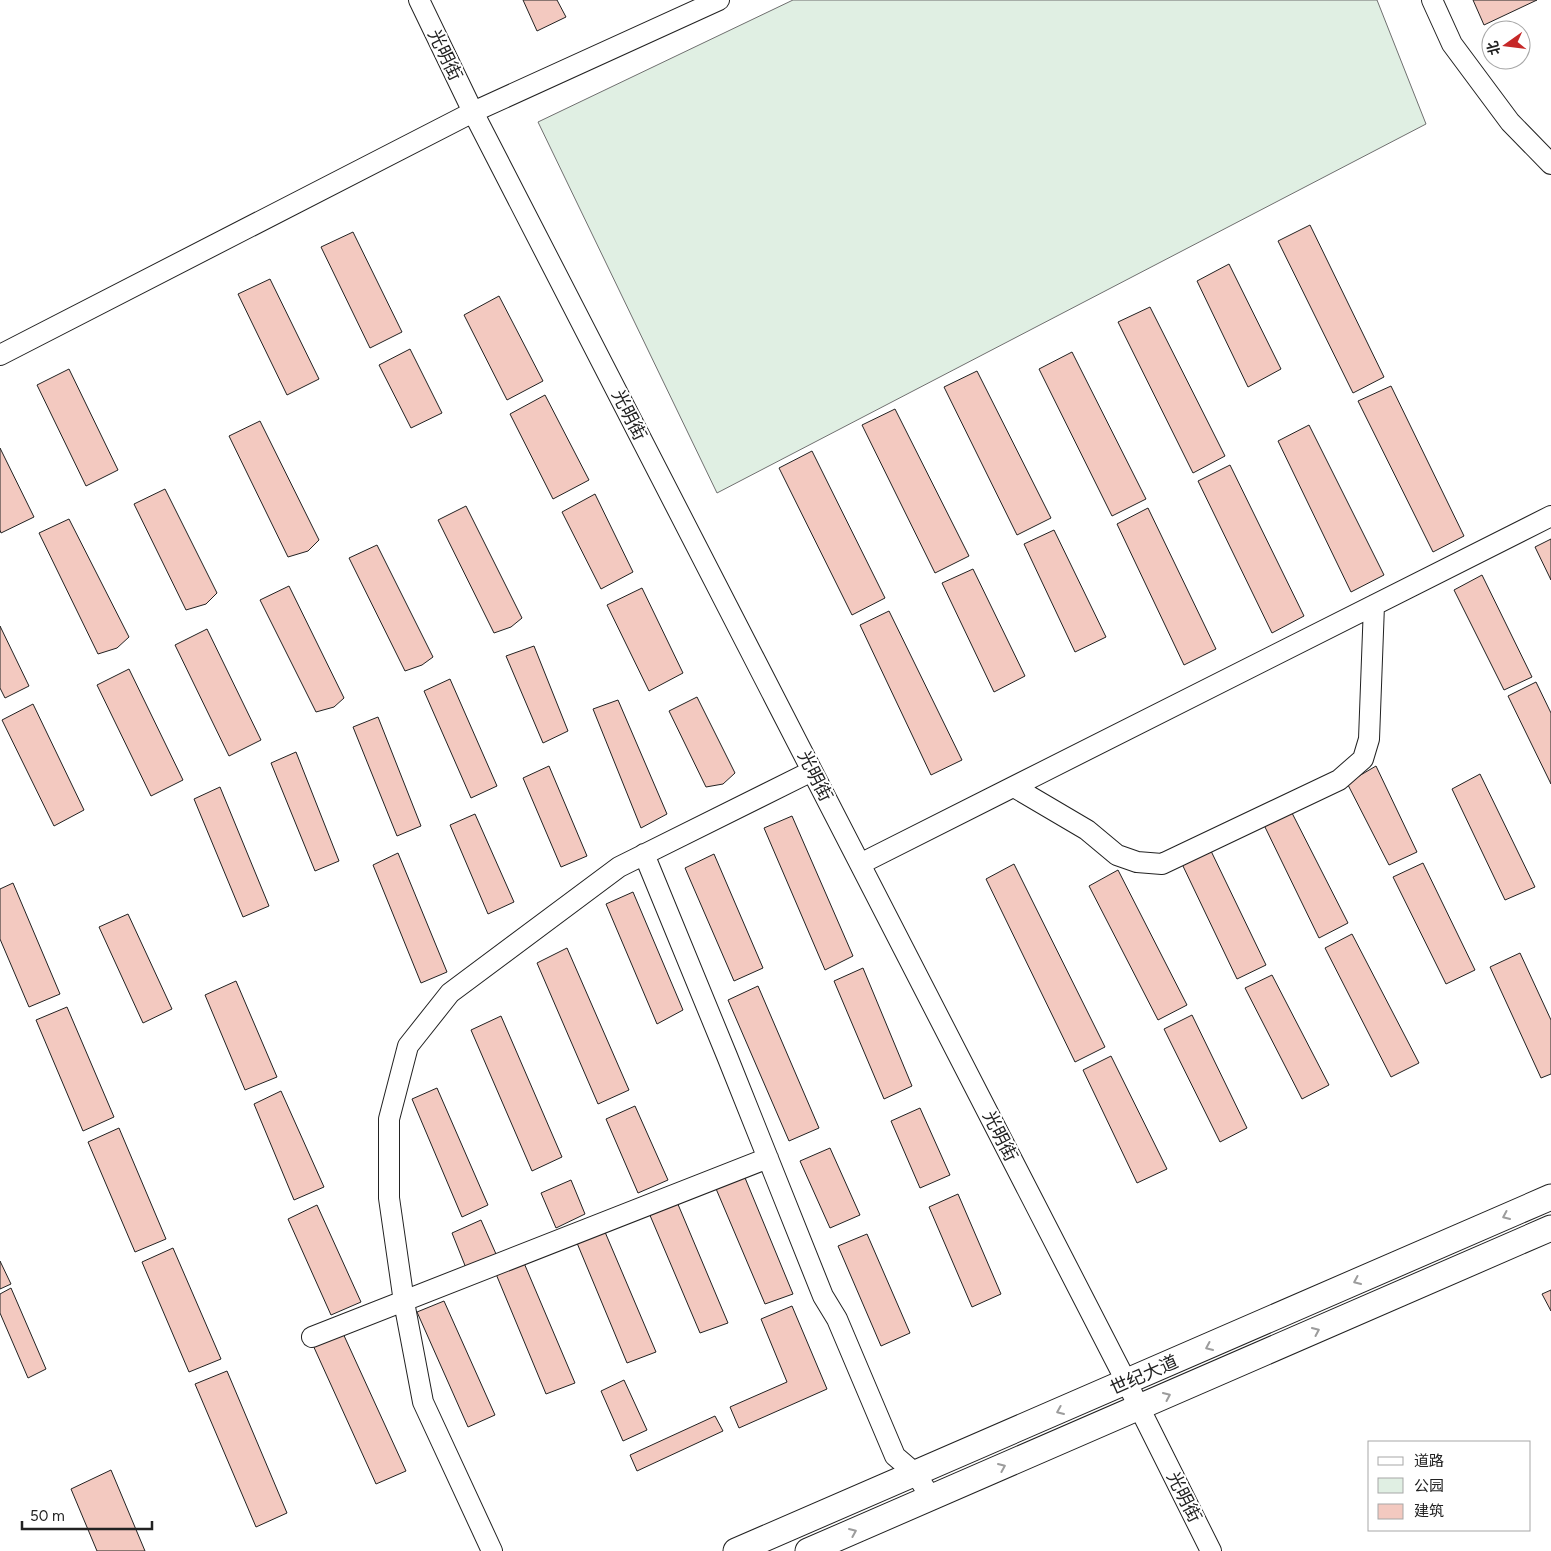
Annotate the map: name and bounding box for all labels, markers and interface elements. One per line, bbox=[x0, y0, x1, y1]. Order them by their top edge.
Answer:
north arrow bbox=[1481, 20, 1531, 70]
street label: 光明街 bbox=[423, 26, 467, 84]
text: 北 bbox=[1484, 39, 1504, 57]
street label: 光明街 bbox=[607, 386, 651, 444]
street label: 光明街 bbox=[793, 747, 837, 805]
street label: 光明街 bbox=[978, 1107, 1022, 1165]
one-way arrow bbox=[1502, 1210, 1511, 1221]
one-way arrow bbox=[1354, 1276, 1362, 1286]
one-way arrow bbox=[1311, 1326, 1320, 1337]
one-way arrow bbox=[1205, 1340, 1214, 1351]
street label: 世纪大道 bbox=[1107, 1350, 1181, 1400]
one-way arrow bbox=[1162, 1391, 1171, 1402]
one-way arrow bbox=[1056, 1405, 1065, 1416]
legend bbox=[1368, 1441, 1531, 1531]
text: 道路 bbox=[1414, 1452, 1444, 1470]
one-way arrow bbox=[997, 1463, 1006, 1474]
street label: 光明街 bbox=[1162, 1468, 1206, 1526]
text: 公园 bbox=[1414, 1477, 1444, 1495]
scale bar bbox=[22, 1498, 152, 1530]
text: 建筑 bbox=[1414, 1502, 1444, 1520]
text: 50 m bbox=[30, 1507, 65, 1525]
one-way arrow bbox=[848, 1527, 857, 1538]

